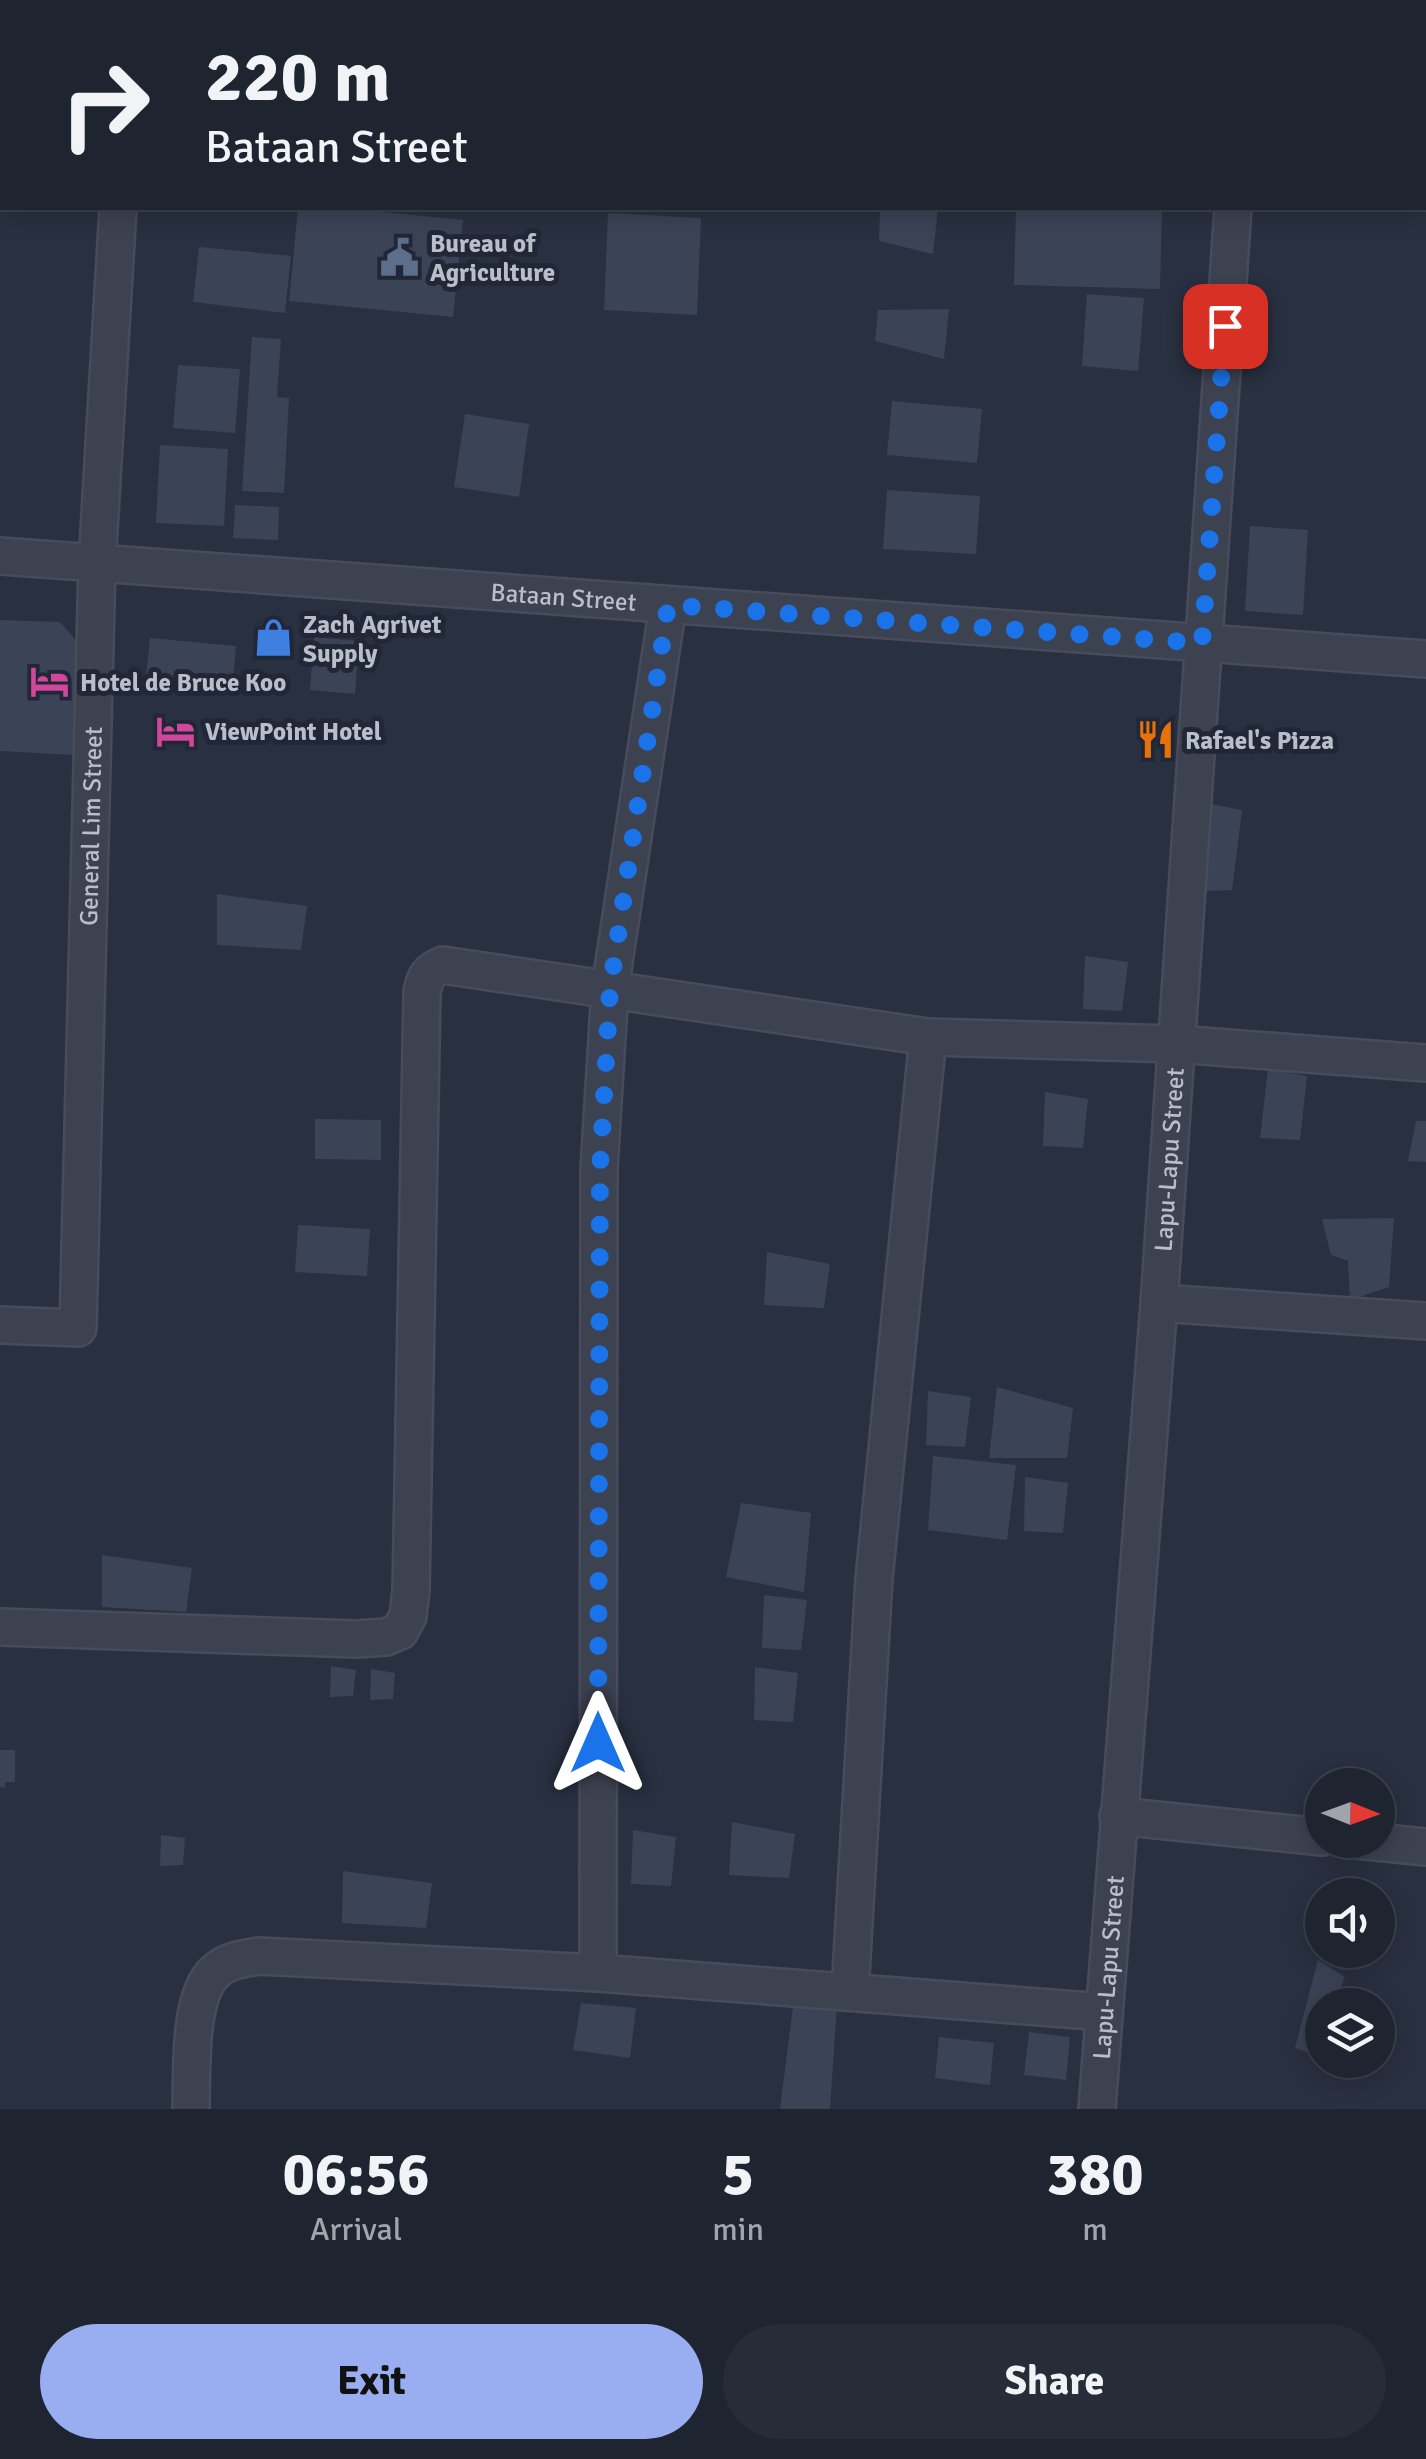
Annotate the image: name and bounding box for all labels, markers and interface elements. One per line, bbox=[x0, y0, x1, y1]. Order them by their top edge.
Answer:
text: 220 m bbox=[205, 34, 390, 120]
icon: right bbox=[40, 40, 170, 170]
text: Bataan Street bbox=[205, 120, 468, 175]
place label: Bureau of Agriculture bbox=[430, 228, 555, 288]
public building icon: Bureau of Agriculture bbox=[379, 236, 421, 278]
pin bbox=[1183, 284, 1268, 369]
icon: arrive bbox=[1198, 299, 1253, 354]
street label: Bataan Street bbox=[490, 576, 638, 617]
place label: Zach Agrivet Supply bbox=[303, 609, 441, 669]
shop icon: Zach Agrivet Supply bbox=[252, 617, 294, 659]
hotel icon: Hotel de Bruce Koo bbox=[29, 661, 71, 703]
place label: Hotel de Bruce Koo bbox=[80, 667, 286, 698]
hotel icon: ViewPoint Hotel bbox=[154, 710, 196, 752]
place label: ViewPoint Hotel bbox=[205, 716, 382, 747]
restaurant icon: Rafael's Pizza bbox=[1134, 719, 1176, 761]
place label: Rafael's Pizza bbox=[1185, 725, 1334, 756]
street label: General Lim Street bbox=[73, 726, 108, 926]
street label: Lapu-Lapu Street bbox=[1147, 1066, 1190, 1253]
position arrow bbox=[546, 1691, 650, 1795]
north arrow bbox=[1305, 1768, 1395, 1858]
map controls bbox=[1305, 1768, 1395, 2078]
street label: Lapu-Lapu Street bbox=[1085, 1874, 1130, 2061]
button: sound bbox=[1305, 1878, 1395, 1968]
button: layers bbox=[1305, 1988, 1395, 2078]
text: 06:56 bbox=[282, 2138, 430, 2212]
text: 5 bbox=[722, 2138, 754, 2212]
text: 380 bbox=[1046, 2138, 1144, 2212]
text: Arrival bbox=[310, 2210, 402, 2249]
text: min bbox=[712, 2210, 764, 2249]
text: m bbox=[1082, 2210, 1108, 2249]
button: Exit bbox=[40, 2324, 703, 2439]
button: Share bbox=[723, 2324, 1386, 2439]

